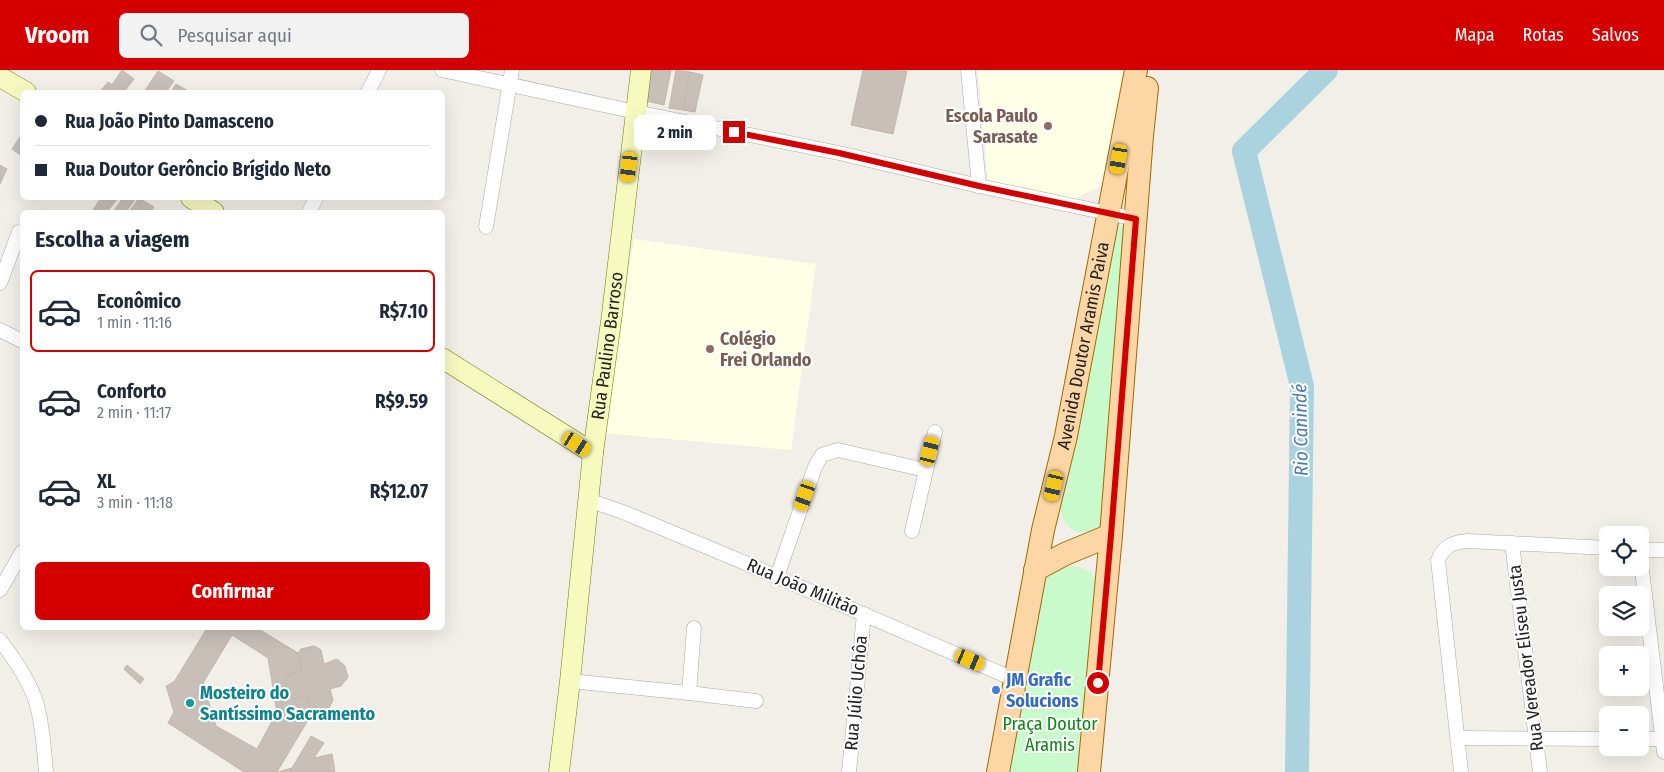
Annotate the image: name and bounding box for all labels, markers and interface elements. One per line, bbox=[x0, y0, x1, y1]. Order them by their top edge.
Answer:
search box bbox=[119, 13, 469, 58]
text: Vroom bbox=[25, 21, 89, 49]
icon: search bbox=[137, 21, 165, 49]
text: Pesquisar aqui bbox=[177, 24, 292, 47]
text: Mapa bbox=[1455, 24, 1495, 46]
text: Rotas bbox=[1523, 24, 1564, 46]
text: Salvos bbox=[1592, 24, 1639, 46]
place label: Escola Paulo Sarasate bbox=[945, 105, 1038, 148]
text: Rua João Pinto Damasceno bbox=[65, 110, 274, 133]
callout: 2 min bbox=[634, 114, 716, 150]
marker: Escola Paulo Sarasate bbox=[1042, 120, 1054, 132]
route end bbox=[723, 121, 745, 143]
text: 2 min bbox=[657, 123, 693, 142]
car bbox=[1109, 143, 1128, 175]
car bbox=[619, 151, 638, 183]
text: Rua Doutor Gerôncio Brígido Neto bbox=[65, 158, 331, 181]
text: Escolha a viagem bbox=[35, 226, 190, 253]
street label: Avenida Doutor Aramis Paiva bbox=[1052, 240, 1114, 452]
street label: Rua Paulino Barroso bbox=[587, 271, 628, 421]
icon: car bbox=[37, 289, 82, 334]
text: Econômico bbox=[97, 290, 181, 313]
text: R$7.10 bbox=[379, 300, 428, 323]
text: 1 min · 11:16 bbox=[97, 313, 172, 332]
place label: Colégio Frei Orlando bbox=[720, 328, 812, 371]
marker: Colégio Frei Orlando bbox=[704, 343, 716, 355]
icon: car bbox=[37, 379, 82, 424]
text: Conforto bbox=[97, 380, 166, 403]
water label: Rio Canindé bbox=[1288, 384, 1313, 476]
text: R$9.59 bbox=[375, 390, 428, 413]
text: 2 min · 11:17 bbox=[97, 403, 171, 422]
car bbox=[560, 430, 593, 458]
car bbox=[919, 435, 940, 467]
icon: car bbox=[37, 469, 82, 514]
text: XL bbox=[97, 470, 116, 493]
car bbox=[1043, 470, 1064, 502]
car bbox=[793, 479, 816, 513]
text: R$12.07 bbox=[370, 480, 428, 503]
text: 3 min · 11:18 bbox=[97, 493, 173, 512]
map controls bbox=[1599, 526, 1649, 756]
button: locate bbox=[1599, 526, 1649, 576]
street label: Rua João Militão bbox=[744, 553, 862, 621]
button: Confirmar bbox=[35, 562, 430, 620]
street label: Rua Vereador Eliseu Justa bbox=[1504, 564, 1548, 752]
button: layers bbox=[1599, 586, 1649, 636]
street label: Rua Júlio Uchôa bbox=[840, 634, 872, 751]
button: + bbox=[1599, 646, 1649, 696]
car bbox=[953, 647, 986, 673]
place label: JM Grafic Solucions bbox=[1005, 669, 1079, 712]
route start bbox=[1087, 672, 1109, 694]
place label: Mosteiro do Santíssimo Sacramento bbox=[200, 682, 376, 725]
marker: JM Grafic Solucions bbox=[990, 684, 1002, 696]
marker: Mosteiro do Santíssimo Sacramento bbox=[184, 697, 196, 709]
button: − bbox=[1599, 706, 1649, 756]
park label: Praça Doutor Aramis bbox=[1003, 713, 1098, 756]

